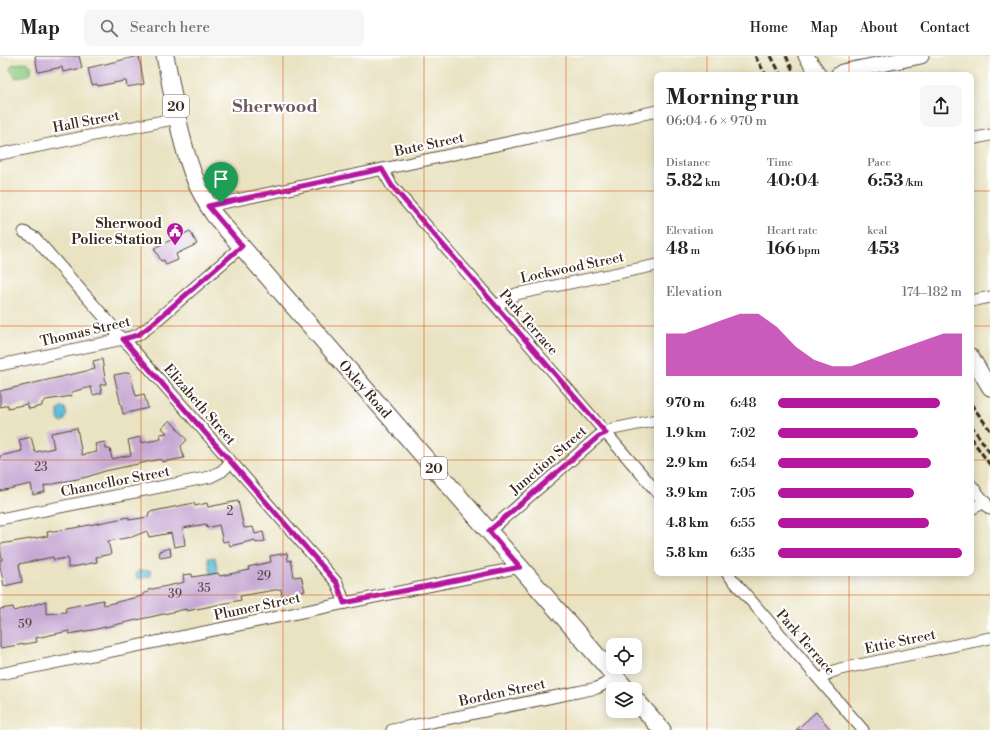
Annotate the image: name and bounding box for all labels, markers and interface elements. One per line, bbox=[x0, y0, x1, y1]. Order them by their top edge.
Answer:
search box bbox=[84, 10, 364, 46]
text: Map bbox=[20, 16, 60, 40]
icon: search bbox=[98, 17, 120, 39]
text: Search here bbox=[130, 18, 210, 37]
text: Home bbox=[750, 19, 788, 37]
text: Map bbox=[810, 19, 838, 37]
text: About bbox=[860, 19, 898, 37]
text: Contact bbox=[920, 19, 970, 37]
text: Morning run bbox=[666, 84, 799, 111]
button: share bbox=[920, 85, 962, 127]
road number: 20 bbox=[163, 95, 189, 117]
district label: Sherwood bbox=[232, 95, 318, 118]
street label: Hall Street bbox=[51, 107, 121, 137]
text: 06:04 · 6 × 970 m bbox=[666, 113, 767, 129]
street label: Bute Street bbox=[392, 129, 466, 161]
text: Distance bbox=[666, 156, 710, 170]
text: Time bbox=[767, 156, 793, 170]
text: Pace bbox=[867, 156, 891, 170]
pin bbox=[204, 162, 238, 203]
icon: arrive bbox=[210, 168, 232, 190]
text: 5.82 bbox=[666, 170, 703, 192]
text: 40:04 bbox=[767, 170, 819, 192]
text: 6:53 bbox=[867, 170, 903, 192]
text: km bbox=[703, 176, 720, 190]
text: /km bbox=[903, 176, 923, 190]
place label: Sherwood Police Station bbox=[71, 215, 162, 249]
public building icon: Sherwood Police Station bbox=[165, 221, 185, 246]
text: Elevation bbox=[666, 224, 714, 238]
text: Heart rate bbox=[767, 224, 817, 238]
text: kcal bbox=[867, 224, 887, 238]
text: 48 bbox=[666, 238, 688, 260]
text: 166 bbox=[767, 238, 796, 260]
text: 453 bbox=[867, 238, 900, 260]
text: m bbox=[688, 244, 700, 258]
text: bpm bbox=[796, 244, 820, 258]
street label: Lockwood Street bbox=[519, 248, 626, 288]
text: Elevation bbox=[666, 284, 722, 300]
text: 174–182 m bbox=[902, 284, 962, 300]
street label: Park Terrace bbox=[495, 286, 562, 359]
street label: Thomas Street bbox=[38, 313, 132, 351]
street label: Oxley Road bbox=[334, 357, 395, 422]
street label: Elizabeth Street bbox=[159, 360, 239, 449]
text: 970 m bbox=[666, 395, 705, 411]
text: 6:48 bbox=[730, 395, 757, 411]
street label: Junction Street bbox=[506, 422, 591, 500]
text: 1.9 km bbox=[666, 425, 706, 441]
text: 7:02 bbox=[730, 425, 755, 441]
text: 2.9 km bbox=[666, 455, 708, 471]
text: 6:54 bbox=[730, 455, 756, 471]
road number: 20 bbox=[421, 457, 447, 479]
house number: 23 bbox=[34, 460, 48, 475]
street label: Chancellor Street bbox=[59, 463, 171, 501]
text: 3.9 km bbox=[666, 485, 708, 501]
text: 7:05 bbox=[730, 485, 755, 501]
house number: 2 bbox=[227, 504, 234, 519]
text: 4.8 km bbox=[666, 515, 709, 531]
text: 6:55 bbox=[730, 515, 755, 531]
text: 5.8 km bbox=[666, 545, 708, 561]
text: 6:35 bbox=[730, 545, 755, 561]
house number: 29 bbox=[257, 569, 271, 584]
house number: 35 bbox=[197, 581, 211, 596]
house number: 39 bbox=[168, 587, 182, 602]
street label: Plumer Street bbox=[212, 589, 302, 625]
street label: Park Terrace bbox=[772, 606, 839, 679]
house number: 59 bbox=[18, 617, 32, 632]
street label: Ettie Street bbox=[863, 626, 937, 658]
map controls bbox=[606, 638, 642, 718]
button: locate bbox=[606, 638, 642, 674]
street label: Borden Street bbox=[456, 675, 547, 711]
button: layers bbox=[606, 682, 642, 718]

